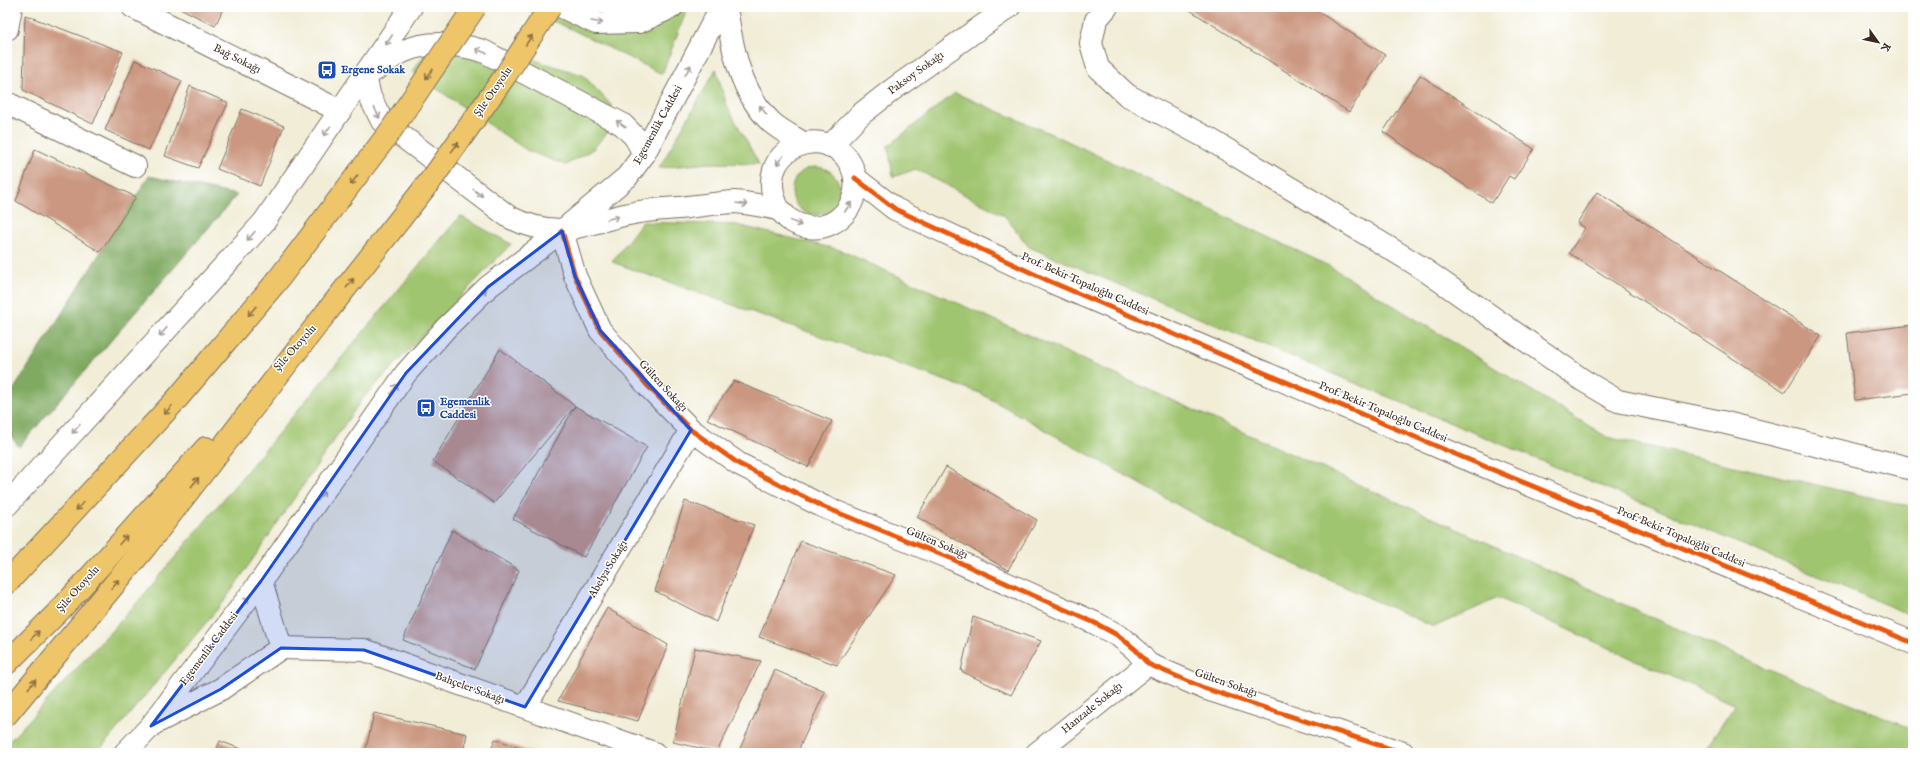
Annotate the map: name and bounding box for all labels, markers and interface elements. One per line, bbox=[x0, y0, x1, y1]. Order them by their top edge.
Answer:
one-way arrow bbox=[591, 18, 604, 26]
north arrow bbox=[1858, 22, 1898, 62]
one-way arrow bbox=[385, 34, 393, 45]
one-way arrow bbox=[525, 35, 533, 46]
text: K bbox=[1877, 40, 1894, 55]
street label: Bağ Sokağı bbox=[211, 41, 263, 77]
one-way arrow bbox=[475, 46, 487, 54]
street label: Paksoy Sokağı bbox=[885, 48, 947, 98]
bus stop icon: Ergene Sokak bbox=[316, 59, 338, 81]
place label: Ergene Sokak bbox=[341, 63, 406, 77]
street label: Şile Otoyolu bbox=[471, 64, 515, 120]
one-way arrow bbox=[685, 64, 692, 76]
one-way arrow bbox=[425, 68, 433, 80]
street label: Egemenlik Caddesi bbox=[630, 83, 686, 167]
one-way arrow bbox=[758, 105, 767, 116]
one-way arrow bbox=[374, 106, 382, 118]
one-way arrow bbox=[615, 120, 626, 128]
one-way arrow bbox=[323, 125, 331, 136]
one-way arrow bbox=[451, 141, 459, 152]
one-way arrow bbox=[776, 155, 784, 166]
one-way arrow bbox=[350, 174, 358, 185]
one-way arrow bbox=[472, 189, 483, 198]
one-way arrow bbox=[735, 200, 748, 208]
one-way arrow bbox=[844, 202, 852, 213]
one-way arrow bbox=[607, 214, 620, 221]
one-way arrow bbox=[789, 220, 801, 227]
one-way arrow bbox=[246, 231, 255, 241]
street label: Prof. Bekir Topaloğlu Caddesi bbox=[1019, 249, 1151, 319]
one-way arrow bbox=[346, 277, 354, 288]
one-way arrow bbox=[477, 288, 487, 298]
one-way arrow bbox=[247, 305, 256, 316]
street label: Şile Otoyolu bbox=[271, 322, 320, 374]
one-way arrow bbox=[159, 327, 168, 338]
street label: Gülten Sokağı bbox=[636, 357, 691, 415]
street label: Prof. Bekir Topaloğlu Caddesi bbox=[1317, 379, 1449, 446]
one-way arrow bbox=[390, 384, 398, 395]
place label: Egemenlik Caddesi bbox=[440, 395, 491, 422]
bus stop icon: Egemenlik Caddesi bbox=[415, 397, 437, 419]
one-way arrow bbox=[163, 405, 173, 415]
one-way arrow bbox=[72, 423, 81, 433]
one-way arrow bbox=[191, 477, 200, 488]
one-way arrow bbox=[317, 491, 325, 502]
one-way arrow bbox=[75, 501, 85, 511]
street label: Prof. Bekir Topaloğlu Caddesi bbox=[1615, 504, 1747, 571]
street label: Gülten Sokağı bbox=[904, 524, 970, 562]
one-way arrow bbox=[118, 535, 127, 545]
street label: Abelya Sokağı bbox=[585, 538, 631, 601]
street label: Şile Otoyolu bbox=[54, 563, 103, 615]
one-way arrow bbox=[110, 579, 119, 589]
one-way arrow bbox=[241, 596, 249, 607]
street label: Egemenlik Caddesi bbox=[177, 609, 241, 689]
one-way arrow bbox=[30, 630, 40, 640]
street label: Gülten Sokağı bbox=[1193, 666, 1259, 700]
street label: Bahçeler Sokağı bbox=[433, 669, 507, 707]
one-way arrow bbox=[27, 679, 36, 690]
street label: Hanzade Sokağı bbox=[1059, 679, 1125, 737]

